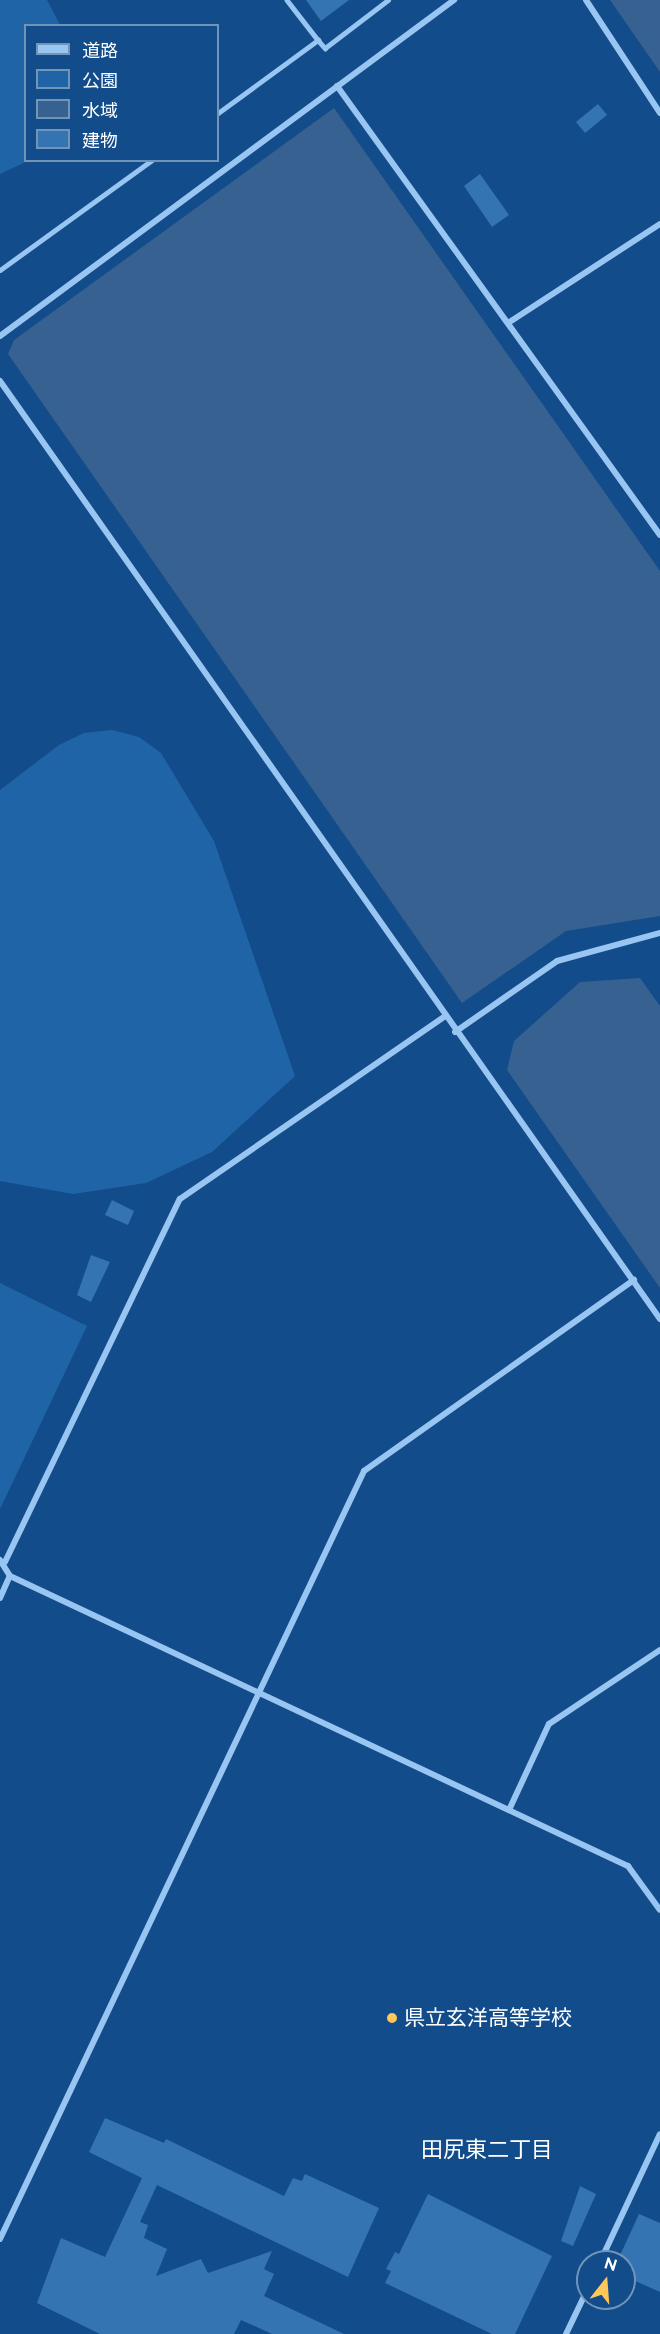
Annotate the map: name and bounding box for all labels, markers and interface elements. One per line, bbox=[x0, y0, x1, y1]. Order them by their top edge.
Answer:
legend bbox=[24, 24, 219, 162]
text: 道路 bbox=[82, 40, 118, 61]
text: 公園 bbox=[82, 70, 118, 91]
text: 水域 bbox=[82, 100, 118, 121]
text: 建物 bbox=[82, 130, 118, 151]
place label: 県立玄洋高等学校 bbox=[404, 2005, 572, 2031]
marker: 県立玄洋高等学校 bbox=[385, 2011, 399, 2025]
district label: 田尻東二丁目 bbox=[421, 2137, 553, 2163]
north arrow bbox=[576, 2250, 636, 2310]
text: N bbox=[602, 2253, 619, 2275]

